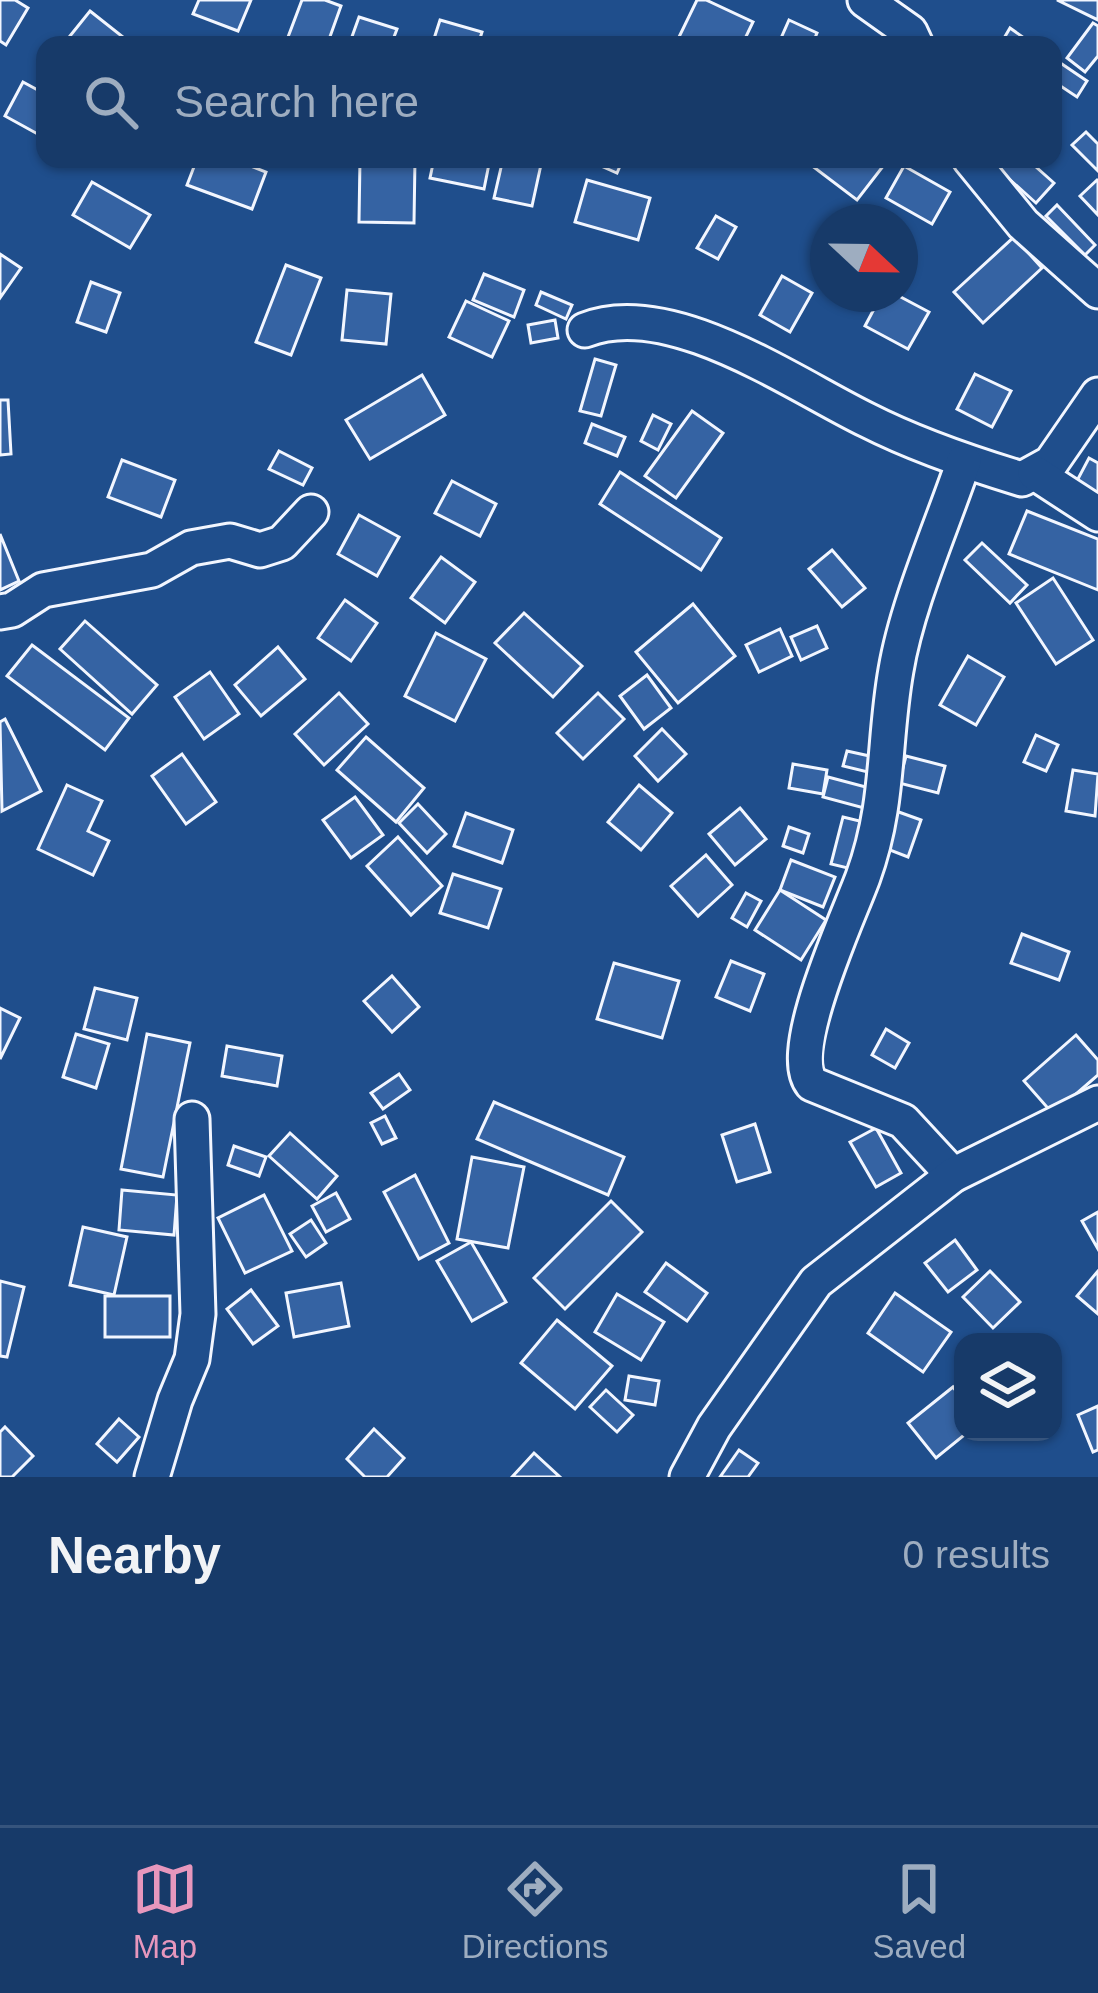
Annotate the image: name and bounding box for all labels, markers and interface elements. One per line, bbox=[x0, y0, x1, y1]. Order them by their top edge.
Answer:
search box bbox=[36, 36, 1062, 168]
icon: search bbox=[78, 69, 144, 135]
text: Search here bbox=[174, 76, 419, 127]
north arrow bbox=[810, 204, 918, 312]
map controls bbox=[954, 1333, 1062, 1441]
button: layers bbox=[954, 1333, 1062, 1441]
text: Nearby bbox=[48, 1527, 221, 1584]
text: 0 results bbox=[903, 1533, 1050, 1576]
tab: Map bbox=[132, 1856, 198, 1966]
tab: Directions bbox=[462, 1856, 609, 1966]
tab: Saved bbox=[872, 1856, 966, 1966]

